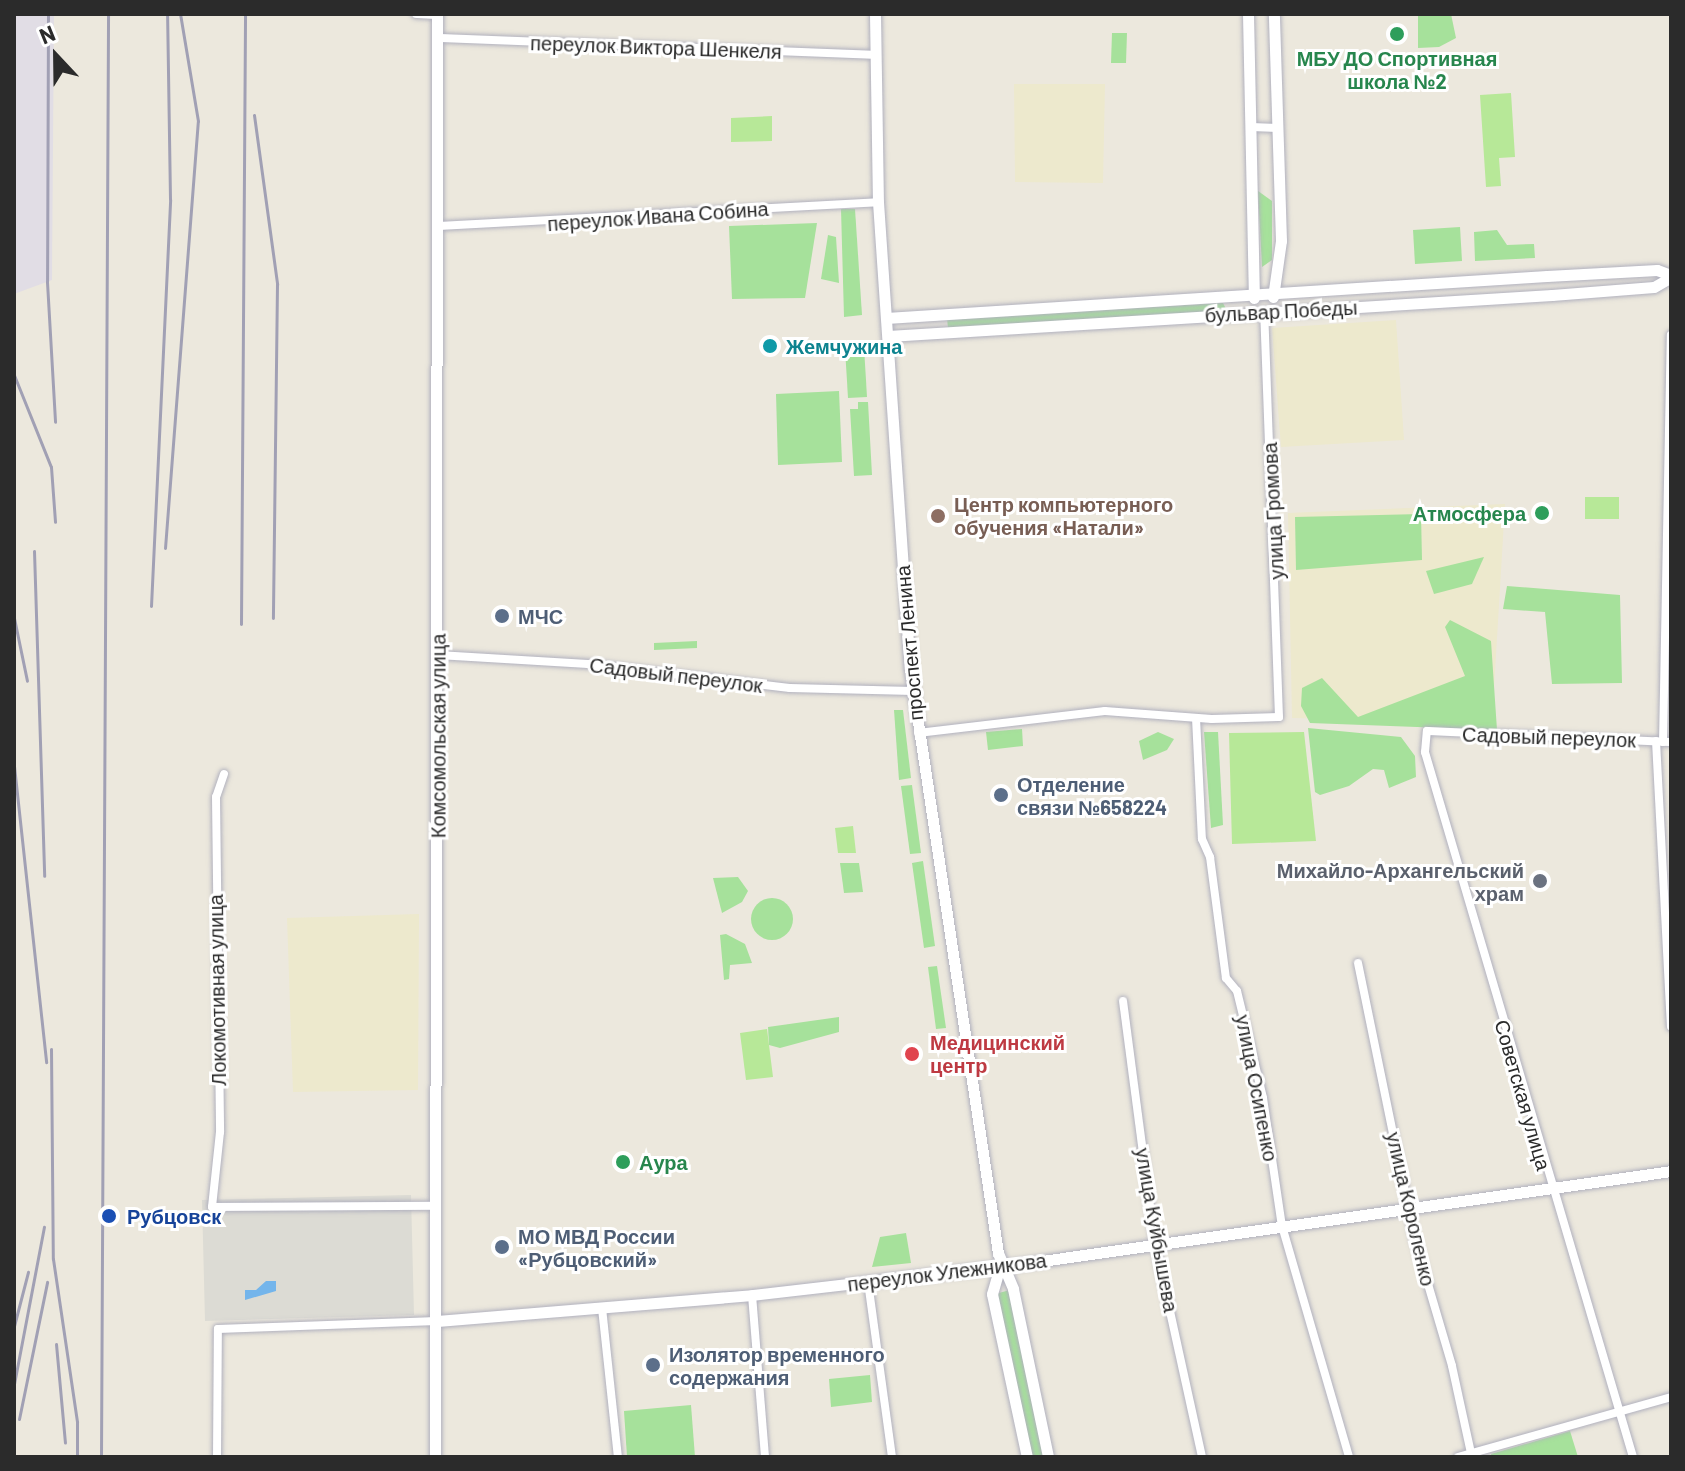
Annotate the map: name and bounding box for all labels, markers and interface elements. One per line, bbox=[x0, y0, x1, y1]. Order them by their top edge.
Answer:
north arrow bbox=[16, 16, 96, 96]
text: N bbox=[35, 19, 59, 49]
marker: МБУ ДО Спортивная школа №2 bbox=[1388, 25, 1406, 43]
street label: переулок Виктора Шенкеля bbox=[530, 31, 782, 63]
place label: МБУ ДО Спортивная школа №2 bbox=[1297, 46, 1497, 93]
street label: переулок Ивана Собина bbox=[547, 196, 769, 236]
street label: бульвар Победы bbox=[1204, 295, 1358, 327]
place label: Жемчужина bbox=[786, 334, 902, 358]
marker: Жемчужина bbox=[761, 337, 779, 355]
street label: улица Громова bbox=[1257, 442, 1289, 580]
place label: Центр компьютерного обучения «Натали» bbox=[954, 492, 1173, 539]
place label: Атмосфера bbox=[1413, 501, 1526, 525]
marker: Атмосфера bbox=[1533, 504, 1551, 522]
marker: Центр компьютерного обучения «Натали» bbox=[929, 507, 947, 525]
street label: проспект Ленина bbox=[890, 564, 928, 722]
place label: МЧС bbox=[518, 604, 563, 628]
marker: МЧС bbox=[493, 607, 511, 625]
street label: Комсомольская улица bbox=[426, 634, 450, 838]
street label: Садовый переулок bbox=[588, 652, 764, 698]
street label: Садовый переулок bbox=[1462, 722, 1636, 752]
place label: Отделение связи №658224 bbox=[1017, 772, 1167, 819]
marker: Отделение связи №658224 bbox=[992, 786, 1010, 804]
place label: Михайло-Архангельский храм bbox=[1277, 858, 1524, 905]
marker: Михайло-Архангельский храм bbox=[1531, 872, 1549, 890]
street label: Локомотивная улица bbox=[203, 894, 231, 1086]
street label: улица Осипенко bbox=[1231, 1013, 1283, 1163]
street label: Советская улица bbox=[1490, 1017, 1556, 1173]
place label: Медицинский центр bbox=[930, 1030, 1065, 1077]
marker: Медицинский центр bbox=[901, 1043, 923, 1065]
street label: улица Короленко bbox=[1382, 1130, 1440, 1288]
street label: улица Куйбышева bbox=[1131, 1146, 1183, 1314]
place label: Аура bbox=[639, 1150, 688, 1174]
marker: Аура bbox=[614, 1153, 632, 1171]
place label: Рубцовск bbox=[127, 1204, 221, 1228]
marker: Рубцовск bbox=[98, 1205, 120, 1227]
place label: МО МВД России «Рубцовский» bbox=[518, 1224, 675, 1271]
marker: МО МВД России «Рубцовский» bbox=[493, 1238, 511, 1256]
street label: переулок Улежникова bbox=[846, 1248, 1048, 1296]
place label: Изолятор временного содержания bbox=[669, 1342, 885, 1389]
marker: Изолятор временного содержания bbox=[644, 1356, 662, 1374]

